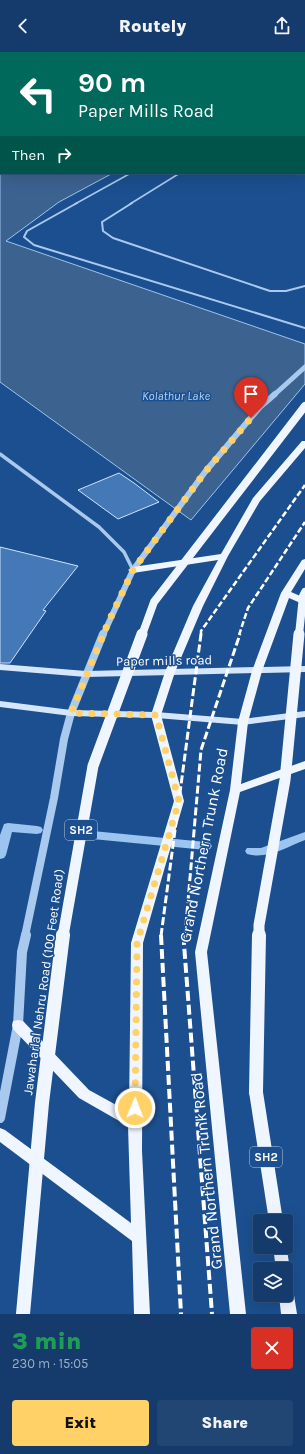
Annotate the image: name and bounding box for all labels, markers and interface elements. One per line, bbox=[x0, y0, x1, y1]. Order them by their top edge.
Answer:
icon: back bbox=[12, 15, 34, 37]
text: Routely bbox=[119, 15, 186, 37]
icon: share bbox=[271, 15, 293, 37]
text: 90 m bbox=[78, 66, 146, 99]
icon: left bbox=[12, 68, 64, 120]
text: Paper Mills Road bbox=[78, 100, 214, 122]
icon: right bbox=[53, 144, 75, 166]
text: Then bbox=[12, 146, 45, 164]
pin bbox=[234, 377, 268, 418]
icon: arrive bbox=[240, 383, 262, 405]
water label: Kolathur Lake bbox=[142, 389, 210, 403]
street label: Paper mills road bbox=[116, 652, 212, 669]
street label: Grand Northern Trunk Road bbox=[175, 746, 232, 944]
road number: SH2 bbox=[65, 820, 97, 840]
street label: Jawaharlal Nehru Road (100 Feet Road) bbox=[20, 868, 67, 1096]
street label: Grand Northern Trunk Road bbox=[187, 1071, 226, 1270]
position arrow bbox=[114, 1087, 156, 1129]
road number: SH2 bbox=[250, 1147, 282, 1167]
map controls bbox=[253, 1214, 293, 1302]
button: search bbox=[253, 1214, 293, 1254]
button: layers bbox=[253, 1262, 293, 1302]
text: 3 min bbox=[12, 1327, 81, 1355]
button: close bbox=[251, 1327, 293, 1369]
text: 230 m · 15:05 bbox=[12, 1356, 88, 1371]
button: Exit bbox=[12, 1400, 149, 1446]
button: Share bbox=[157, 1400, 293, 1446]

